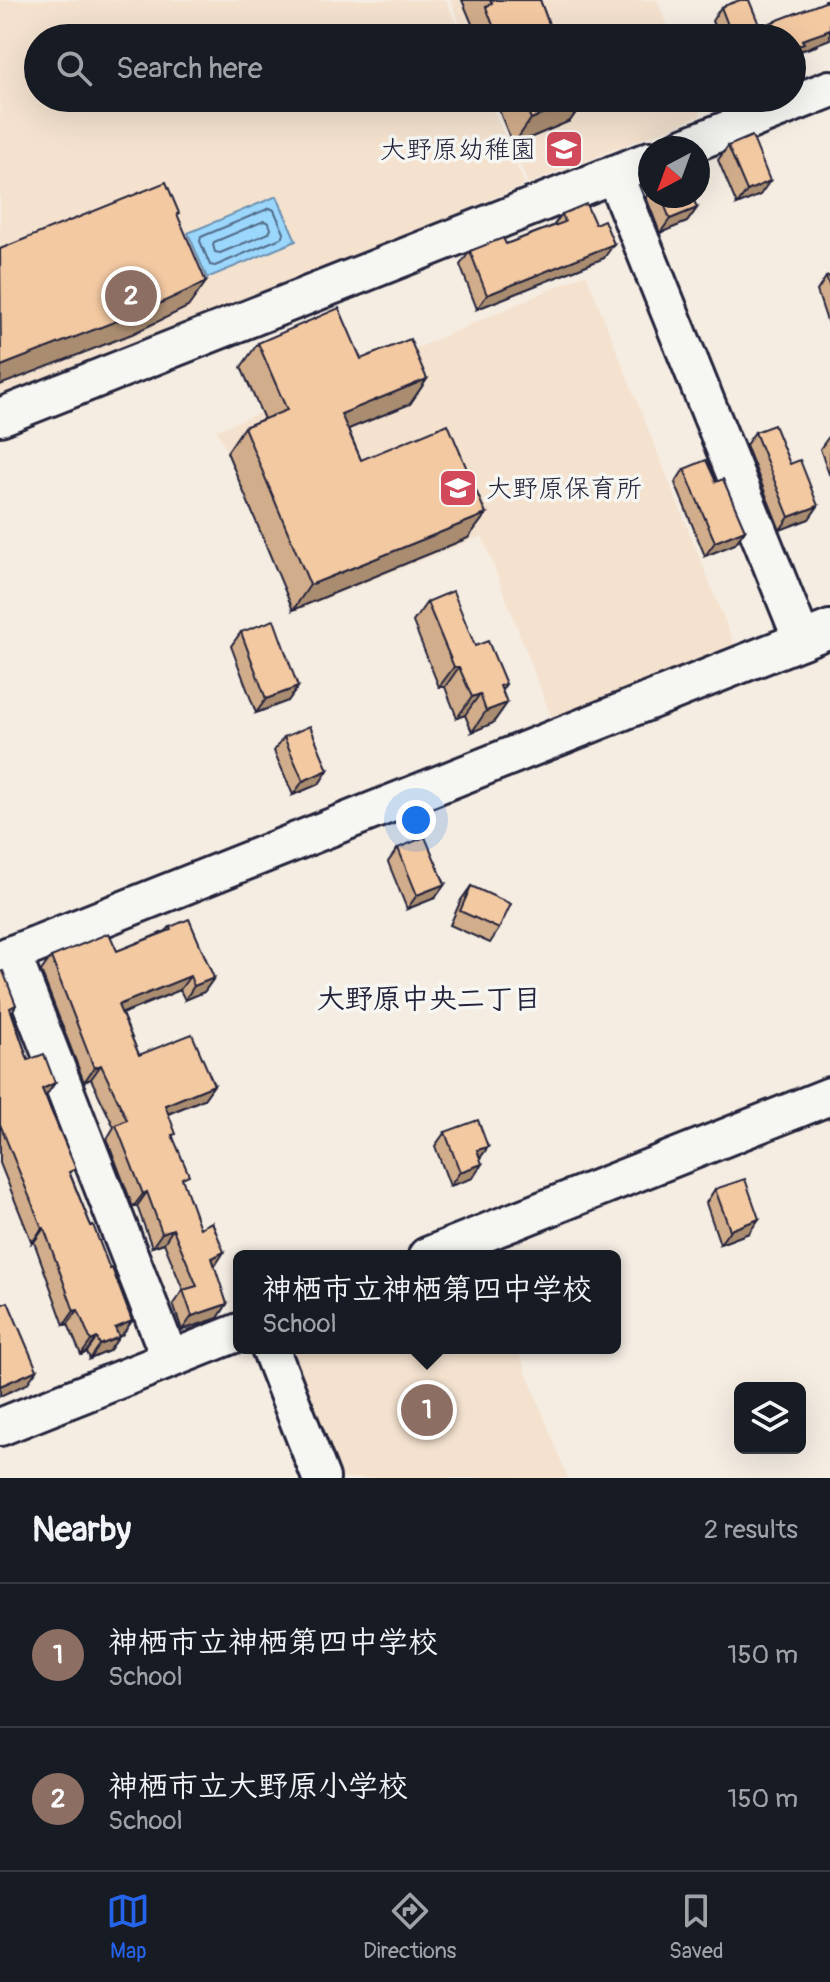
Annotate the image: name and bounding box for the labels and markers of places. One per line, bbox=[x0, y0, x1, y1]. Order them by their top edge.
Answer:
school or university icon: 大野原幼稚園 bbox=[543, 128, 585, 170]
place label: 大野原幼稚園 bbox=[380, 134, 536, 166]
pin: 2 bbox=[105, 266, 157, 326]
school or university icon: 大野原保育所 bbox=[437, 467, 479, 509]
place label: 大野原保育所 bbox=[486, 473, 642, 505]
pin: 1 bbox=[401, 1380, 453, 1440]

